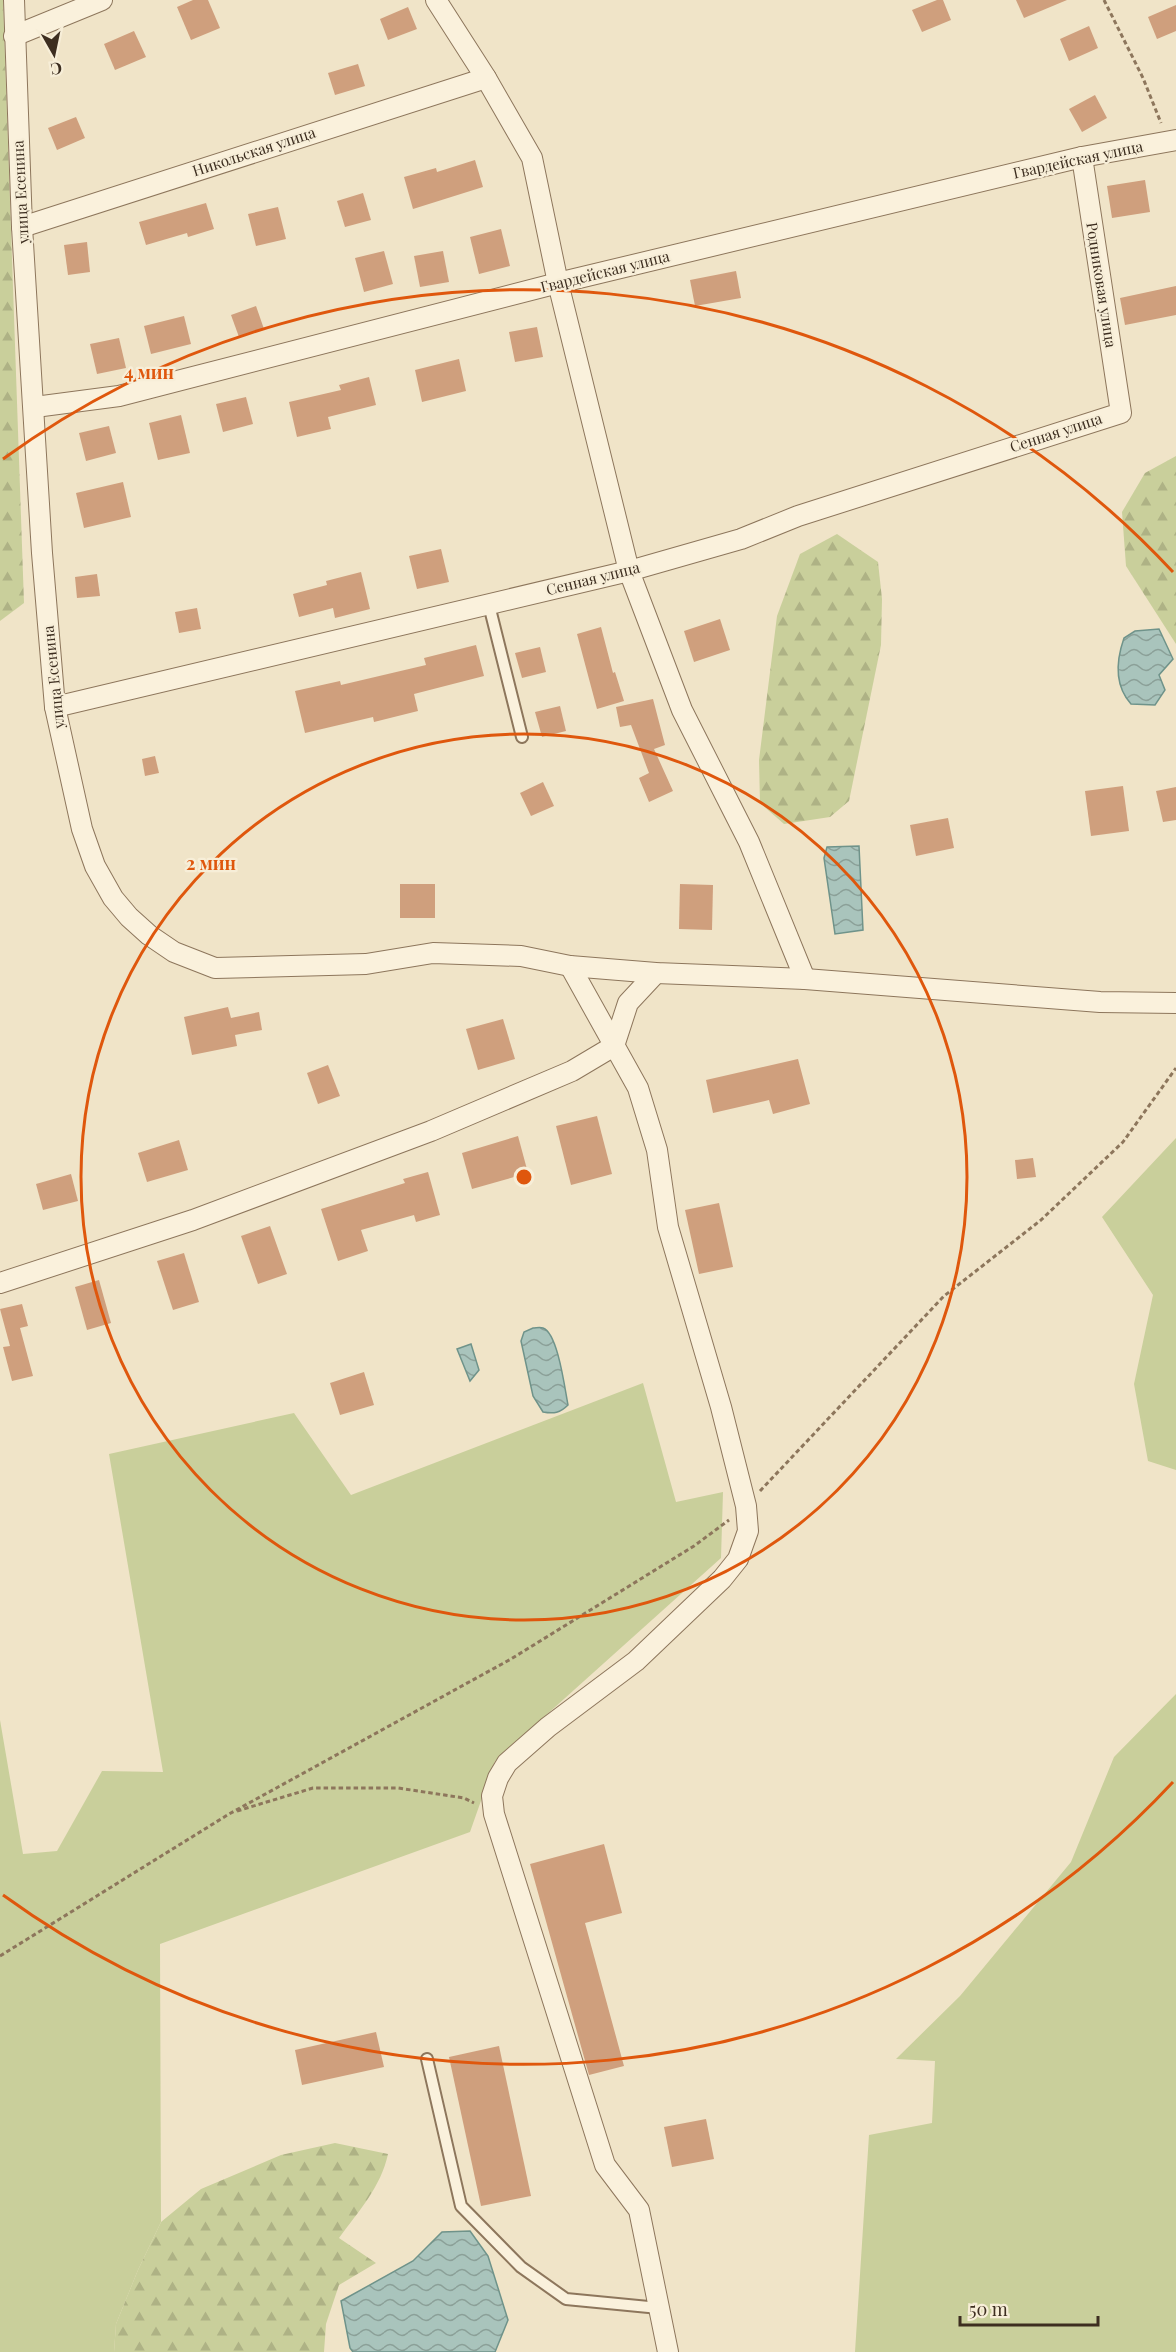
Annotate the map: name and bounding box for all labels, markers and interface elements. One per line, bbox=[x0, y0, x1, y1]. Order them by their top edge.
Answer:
north arrow bbox=[24, 24, 84, 84]
text: С bbox=[49, 58, 64, 81]
street label: Никольская улица bbox=[190, 122, 318, 180]
street label: Гвардейская улица bbox=[1011, 135, 1145, 183]
street label: улица Есенина bbox=[7, 139, 33, 245]
street label: Родниковая улица bbox=[1082, 221, 1122, 350]
street label: Гвардейская улица bbox=[538, 245, 672, 297]
text: 4 мин bbox=[124, 360, 175, 384]
street label: Сенная улица bbox=[1007, 408, 1105, 456]
street label: Сенная улица bbox=[544, 557, 642, 599]
street label: улица Есенина bbox=[38, 624, 68, 731]
text: 2 мин bbox=[186, 851, 237, 875]
centre of rings bbox=[514, 1167, 534, 1187]
scale bar bbox=[960, 2289, 1098, 2327]
text: 50 m bbox=[969, 2297, 1008, 2321]

